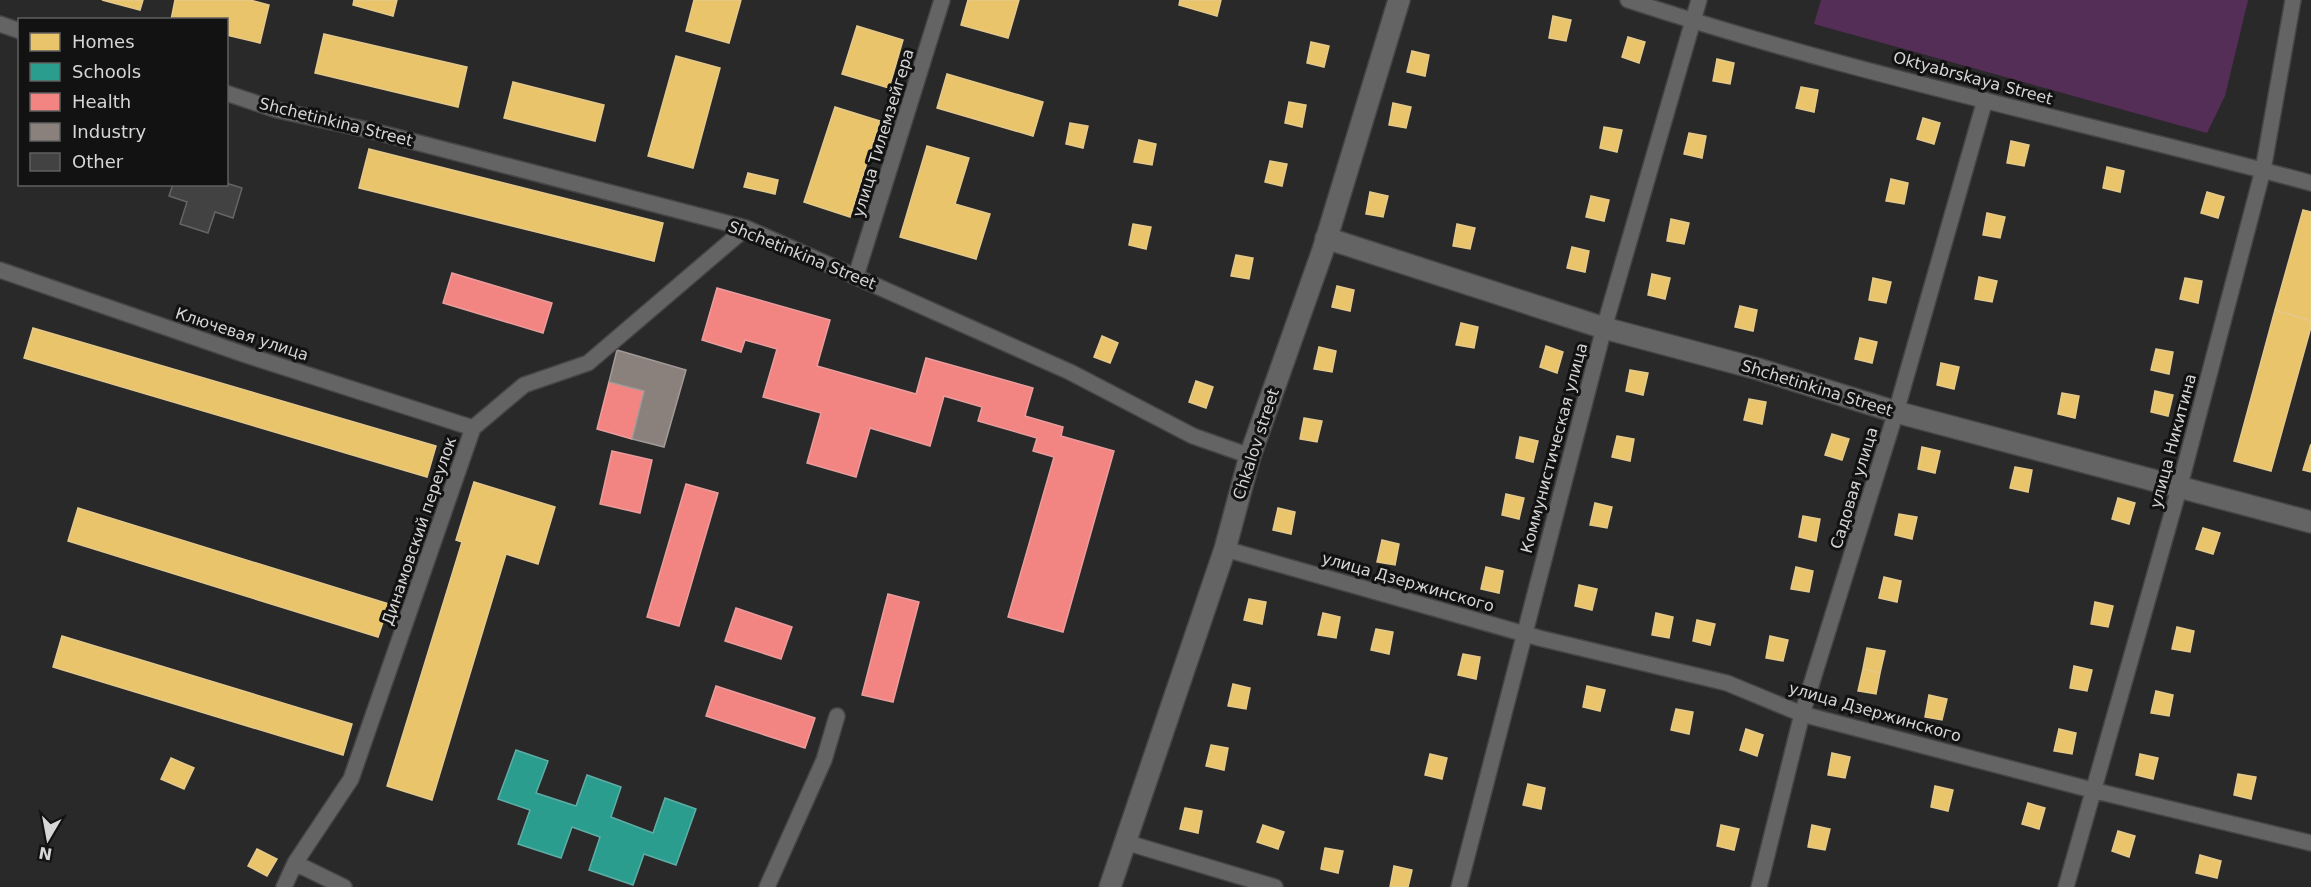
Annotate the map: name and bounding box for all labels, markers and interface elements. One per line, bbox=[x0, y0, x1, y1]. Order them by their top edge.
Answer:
legend bbox=[18, 18, 228, 186]
text: Homes bbox=[72, 31, 135, 52]
street label: улица Тилемзейгера bbox=[848, 46, 918, 220]
street label: Oktyabrskaya Street bbox=[1891, 48, 2055, 108]
text: Schools bbox=[72, 61, 141, 82]
text: Health bbox=[72, 91, 131, 112]
street label: Shchetinkina Street bbox=[257, 94, 415, 150]
text: Industry bbox=[72, 121, 146, 142]
text: Other bbox=[72, 151, 124, 172]
street label: Shchetinkina Street bbox=[726, 217, 878, 293]
street label: Ключевая улица bbox=[173, 303, 311, 365]
street label: Коммунистическая улица bbox=[1517, 341, 1591, 555]
street label: Shchetinkina Street bbox=[1739, 356, 1895, 420]
street label: улица Никитина bbox=[2146, 372, 2200, 510]
street label: Chkalov street bbox=[1229, 386, 1283, 502]
street label: Садовая улица bbox=[1826, 425, 1882, 551]
street label: Динамовский переулок bbox=[378, 434, 460, 628]
street label: улица Дзержинского bbox=[1320, 548, 1496, 616]
street label: улица Дзержинского bbox=[1787, 678, 1963, 746]
north arrow bbox=[18, 809, 78, 869]
text: N bbox=[37, 843, 54, 864]

